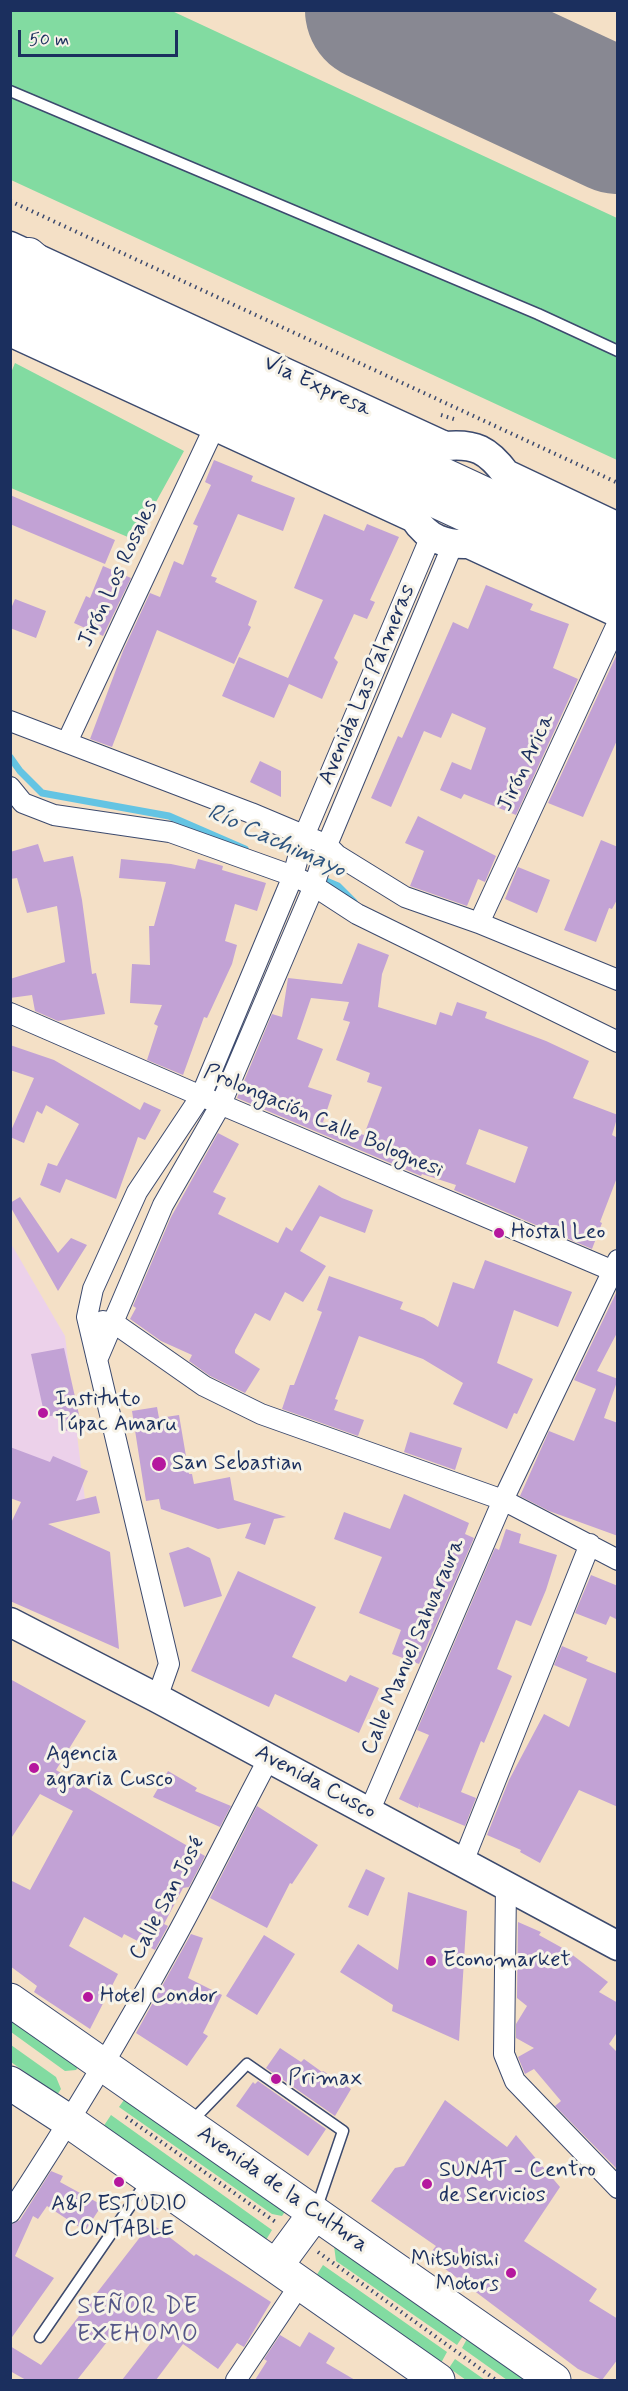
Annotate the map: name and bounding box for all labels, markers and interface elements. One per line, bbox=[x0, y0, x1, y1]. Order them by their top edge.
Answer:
scale bar bbox=[21, 18, 182, 56]
text: 50 m bbox=[29, 28, 69, 52]
street label: Vía Expresa bbox=[259, 351, 375, 423]
street label: Jirón Los Rosales bbox=[73, 496, 165, 652]
street label: Avenida Las Palmeras bbox=[314, 581, 422, 789]
street label: Jirón Arica bbox=[493, 710, 561, 816]
water label: Río Cachimayo bbox=[203, 799, 349, 885]
street label: Prolongación Calle Bolognesi bbox=[199, 1059, 447, 1185]
place label: Hostal Leo bbox=[511, 1220, 606, 1246]
marker: Hostal Leo bbox=[492, 1226, 506, 1240]
place label: Instituto Túpac Amaru bbox=[55, 1387, 177, 1438]
marker: Instituto Túpac Amaru bbox=[36, 1406, 50, 1420]
place label: San Sebastian bbox=[172, 1451, 302, 1477]
marker: San Sebastian bbox=[150, 1455, 168, 1473]
street label: Calle Manuel Sahuaraura bbox=[356, 1535, 472, 1759]
street label: Avenida Cusco bbox=[250, 1740, 380, 1826]
place label: Agencia agraria Cusco bbox=[46, 1742, 173, 1794]
marker: Agencia agraria Cusco bbox=[27, 1761, 41, 1775]
street label: Calle San José bbox=[124, 1833, 212, 1965]
place label: Economarket bbox=[443, 1948, 571, 1974]
marker: Economarket bbox=[424, 1954, 438, 1968]
place label: Hotel Condor bbox=[100, 1984, 218, 2010]
marker: Hotel Condor bbox=[81, 1990, 95, 2004]
place label: Primax bbox=[288, 2066, 362, 2092]
marker: Primax bbox=[269, 2072, 283, 2086]
street label: Avenida de la Cultura bbox=[191, 2121, 373, 2259]
place label: SUNAT - Centro de Servicios bbox=[439, 2158, 596, 2210]
marker: A&P ESTUDIO CONTABLE bbox=[112, 2175, 126, 2189]
marker: SUNAT - Centro de Servicios bbox=[420, 2177, 434, 2191]
place label: A&P ESTUDIO CONTABLE bbox=[51, 2192, 187, 2244]
place label: Mitsubishi Motors bbox=[411, 2247, 499, 2298]
marker: Mitsubishi Motors bbox=[504, 2266, 518, 2280]
district label: SEÑOR DE EXEHOMO bbox=[77, 2294, 199, 2350]

